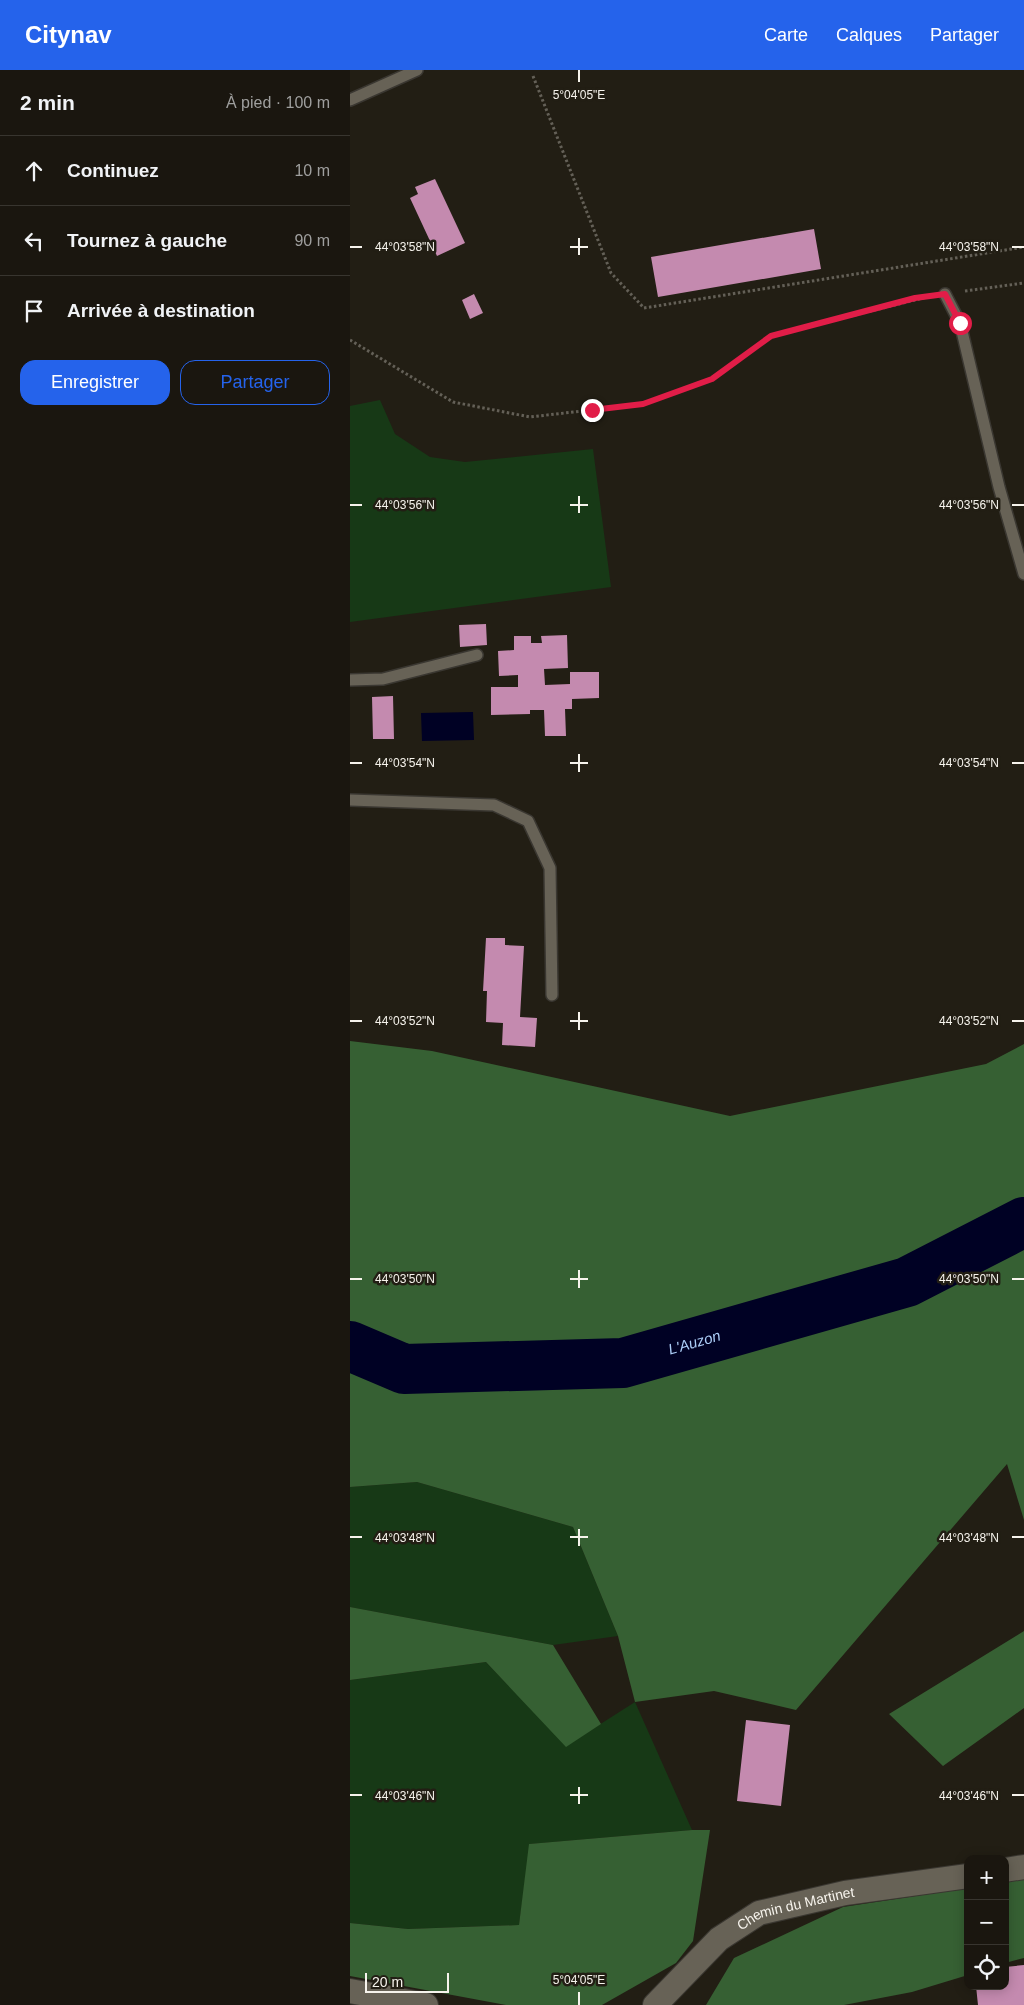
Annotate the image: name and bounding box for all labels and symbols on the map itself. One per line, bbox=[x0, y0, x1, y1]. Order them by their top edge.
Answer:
text: 5°04'05"E bbox=[553, 88, 605, 102]
text: 44°03'58"N bbox=[375, 240, 435, 254]
text: 44°03'58"N bbox=[939, 240, 999, 254]
route start bbox=[949, 312, 972, 335]
route end bbox=[581, 399, 604, 422]
text: 44°03'56"N bbox=[375, 498, 435, 512]
text: 44°03'56"N bbox=[939, 498, 999, 512]
text: 44°03'54"N bbox=[375, 756, 435, 770]
text: 44°03'54"N bbox=[939, 756, 999, 770]
text: 44°03'52"N bbox=[375, 1014, 435, 1028]
text: 44°03'52"N bbox=[939, 1014, 999, 1028]
text: 44°03'50"N bbox=[375, 1272, 435, 1286]
text: 44°03'50"N bbox=[939, 1272, 999, 1286]
water label: L'Auzon bbox=[666, 1327, 722, 1358]
text: 44°03'48"N bbox=[375, 1531, 435, 1545]
text: 44°03'48"N bbox=[939, 1531, 999, 1545]
text: 44°03'46"N bbox=[375, 1789, 435, 1803]
text: 44°03'46"N bbox=[939, 1789, 999, 1803]
street label: Chemin du Martinet bbox=[734, 1884, 855, 1933]
scale bar bbox=[365, 1970, 449, 1993]
text: 5°04'05"E bbox=[553, 1973, 605, 1987]

